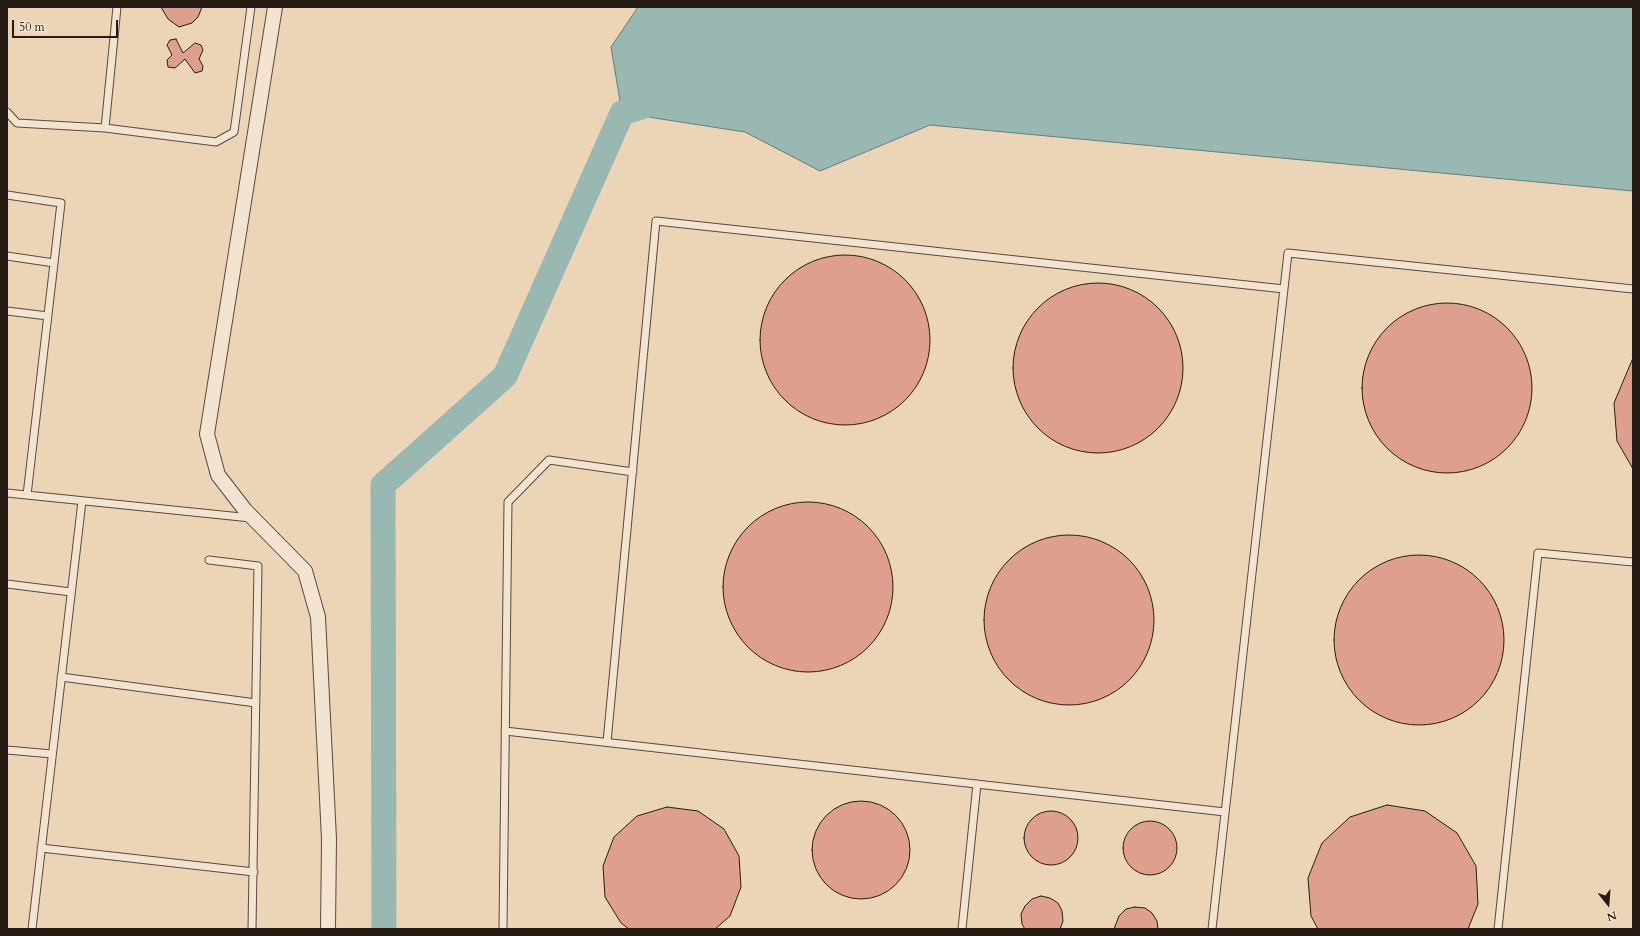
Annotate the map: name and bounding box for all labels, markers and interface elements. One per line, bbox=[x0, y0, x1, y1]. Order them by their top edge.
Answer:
scale bar bbox=[14, 12, 120, 38]
text: 50 m bbox=[19, 19, 45, 35]
north arrow bbox=[1588, 884, 1628, 924]
text: N bbox=[1605, 907, 1618, 925]

